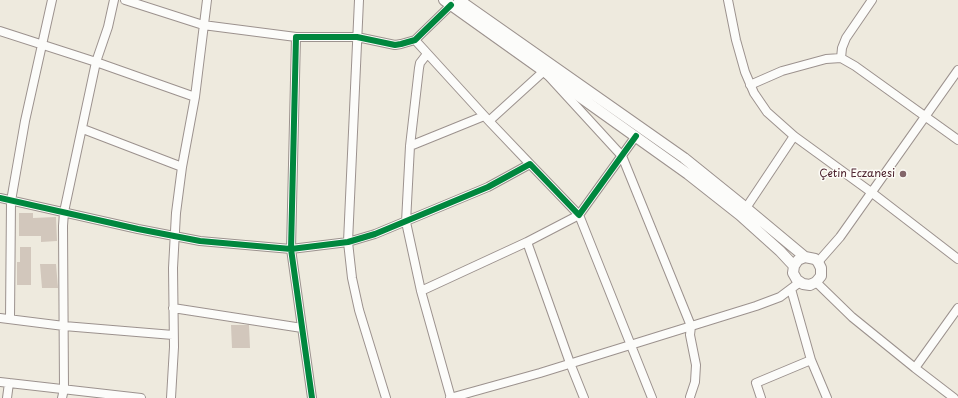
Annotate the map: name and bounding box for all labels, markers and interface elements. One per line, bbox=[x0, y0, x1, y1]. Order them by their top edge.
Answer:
place label: Çetin Eczanesi bbox=[819, 167, 895, 181]
marker: Çetin Eczanesi bbox=[898, 169, 908, 179]

